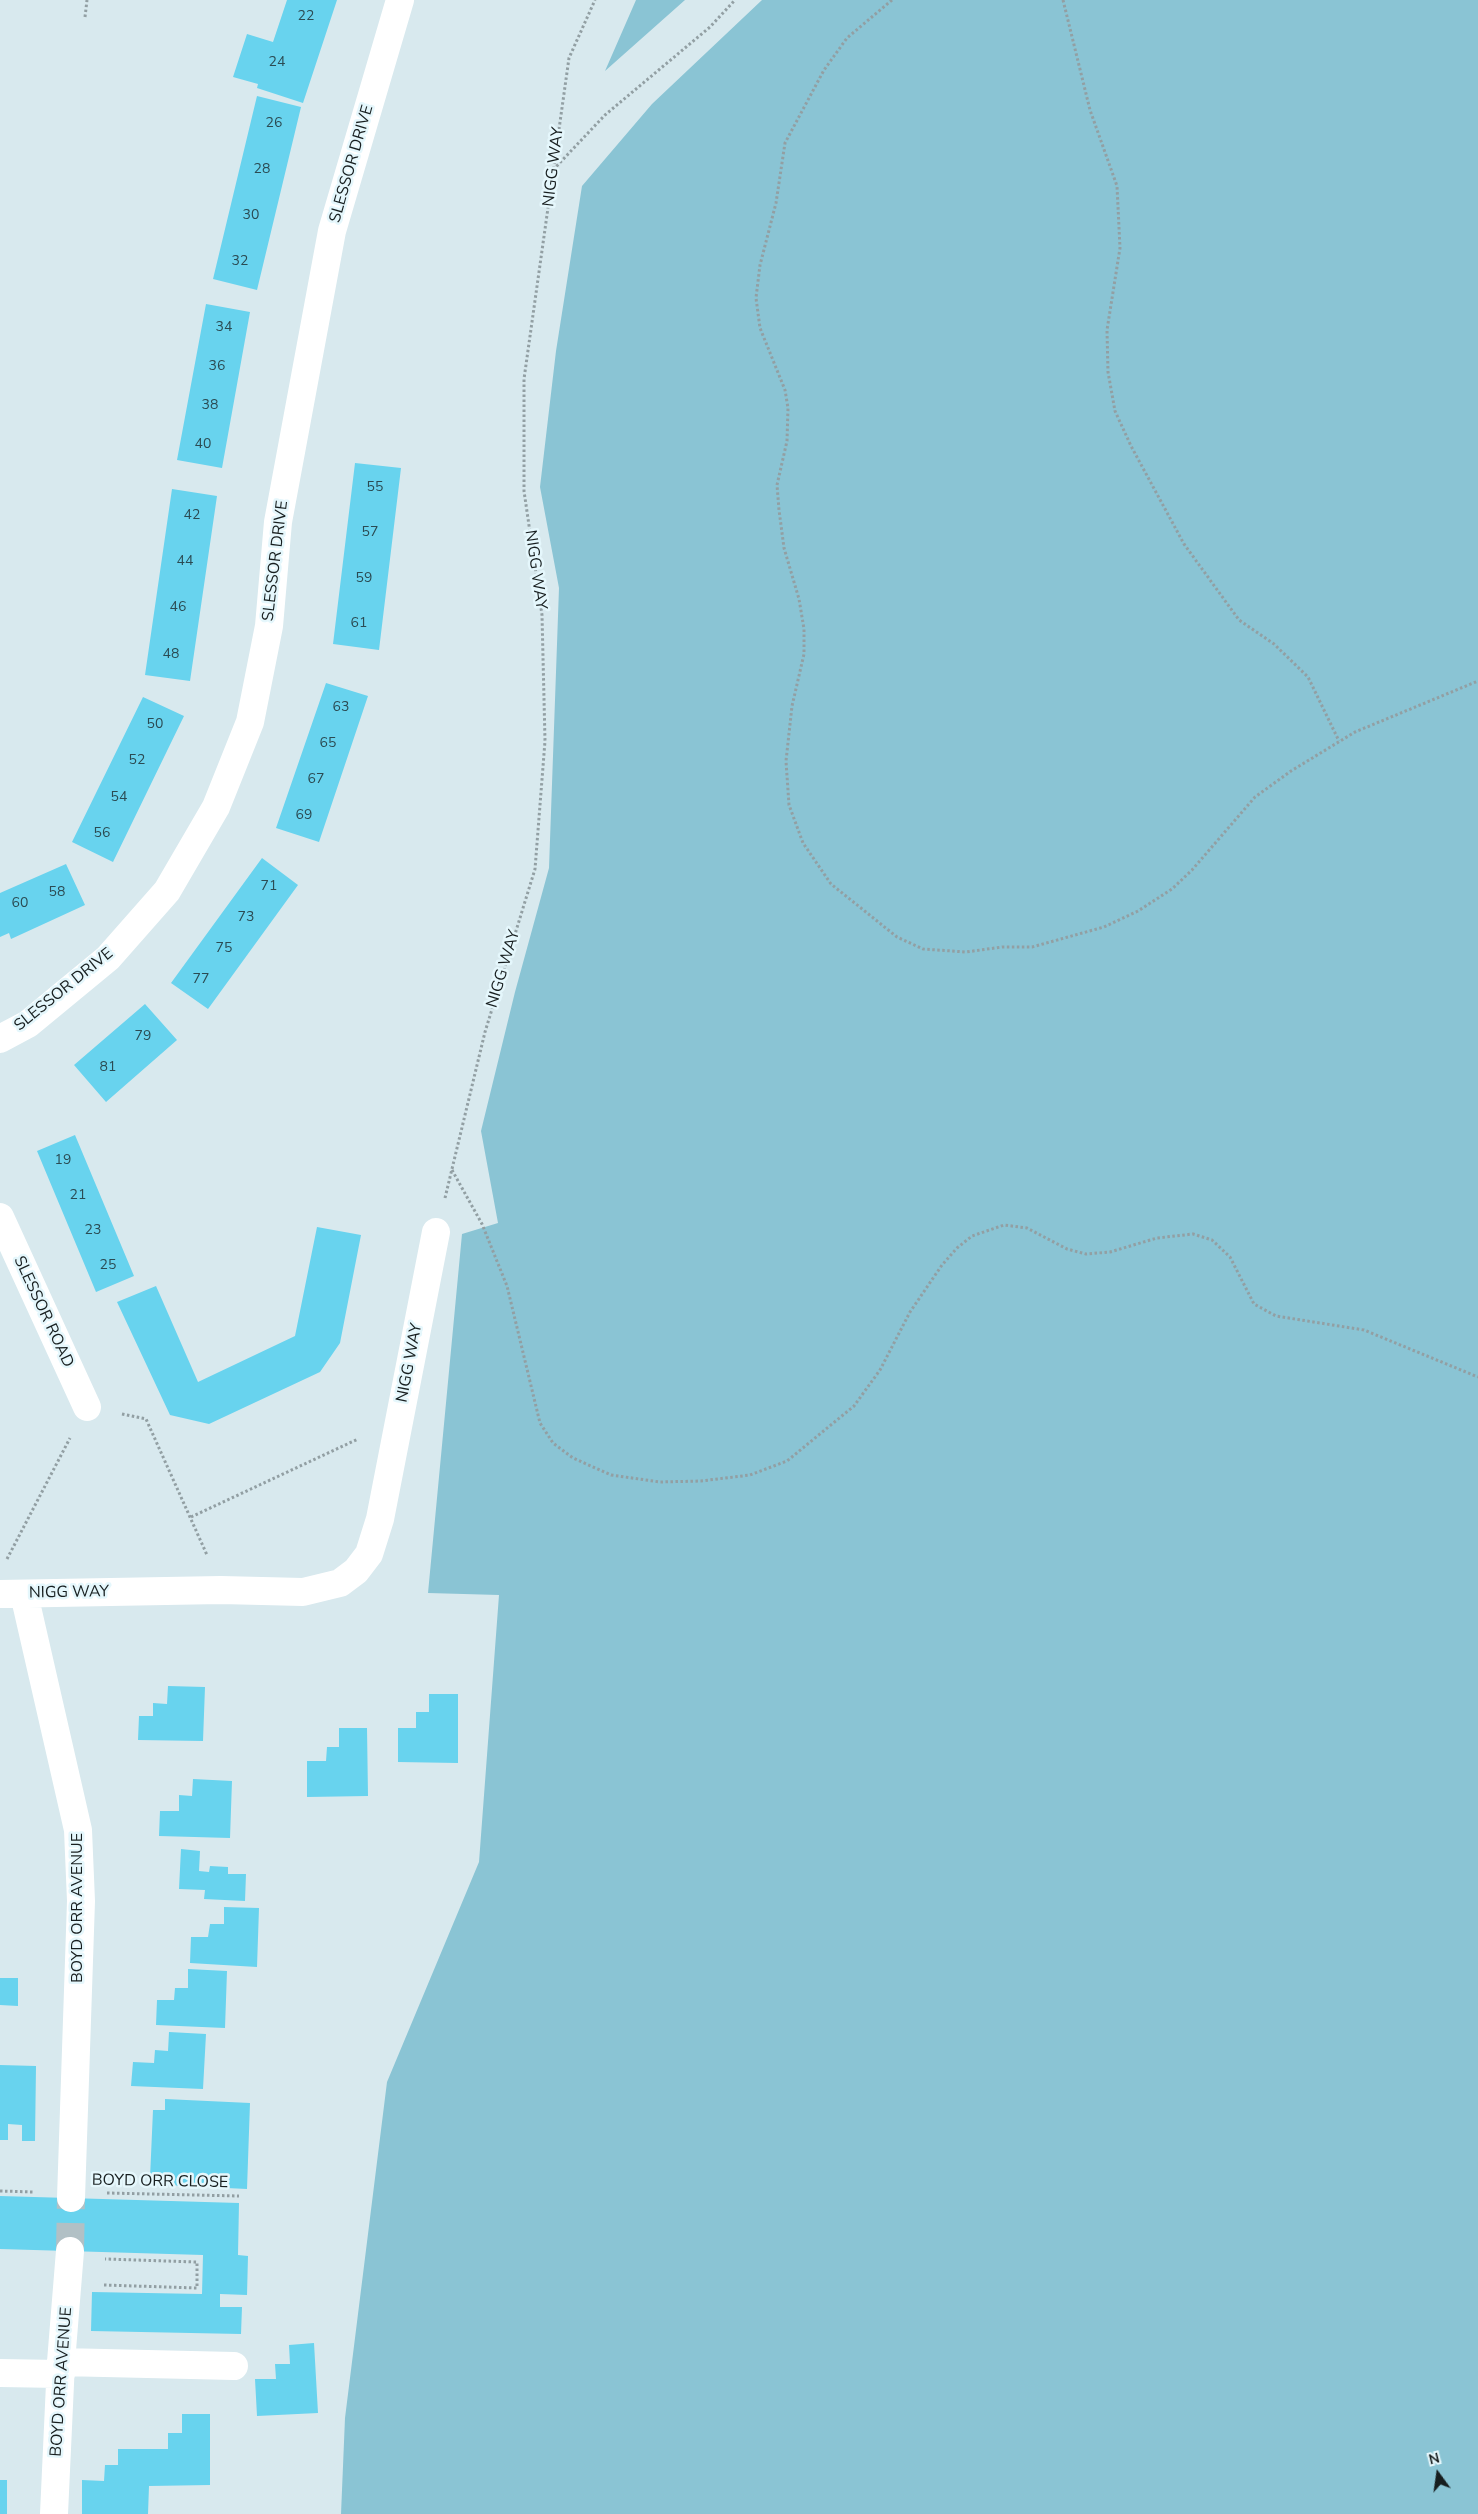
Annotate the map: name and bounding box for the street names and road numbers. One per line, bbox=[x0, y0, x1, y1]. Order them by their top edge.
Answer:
street label: SLESSOR DRIVE bbox=[326, 103, 378, 225]
street label: NIGG WAY bbox=[540, 126, 568, 208]
street label: SLESSOR DRIVE bbox=[259, 500, 293, 622]
street label: NIGG WAY bbox=[520, 529, 550, 611]
street label: NIGG WAY bbox=[483, 928, 525, 1010]
street label: SLESSOR DRIVE bbox=[11, 944, 117, 1036]
street label: SLESSOR ROAD bbox=[9, 1253, 77, 1371]
street label: NIGG WAY bbox=[393, 1322, 427, 1404]
street label: NIGG WAY bbox=[29, 1583, 109, 1603]
street label: BOYD ORR AVENUE bbox=[68, 1833, 88, 1983]
street label: BOYD ORR CLOSE bbox=[92, 2171, 228, 2193]
street label: BOYD ORR AVENUE bbox=[47, 2307, 77, 2457]

